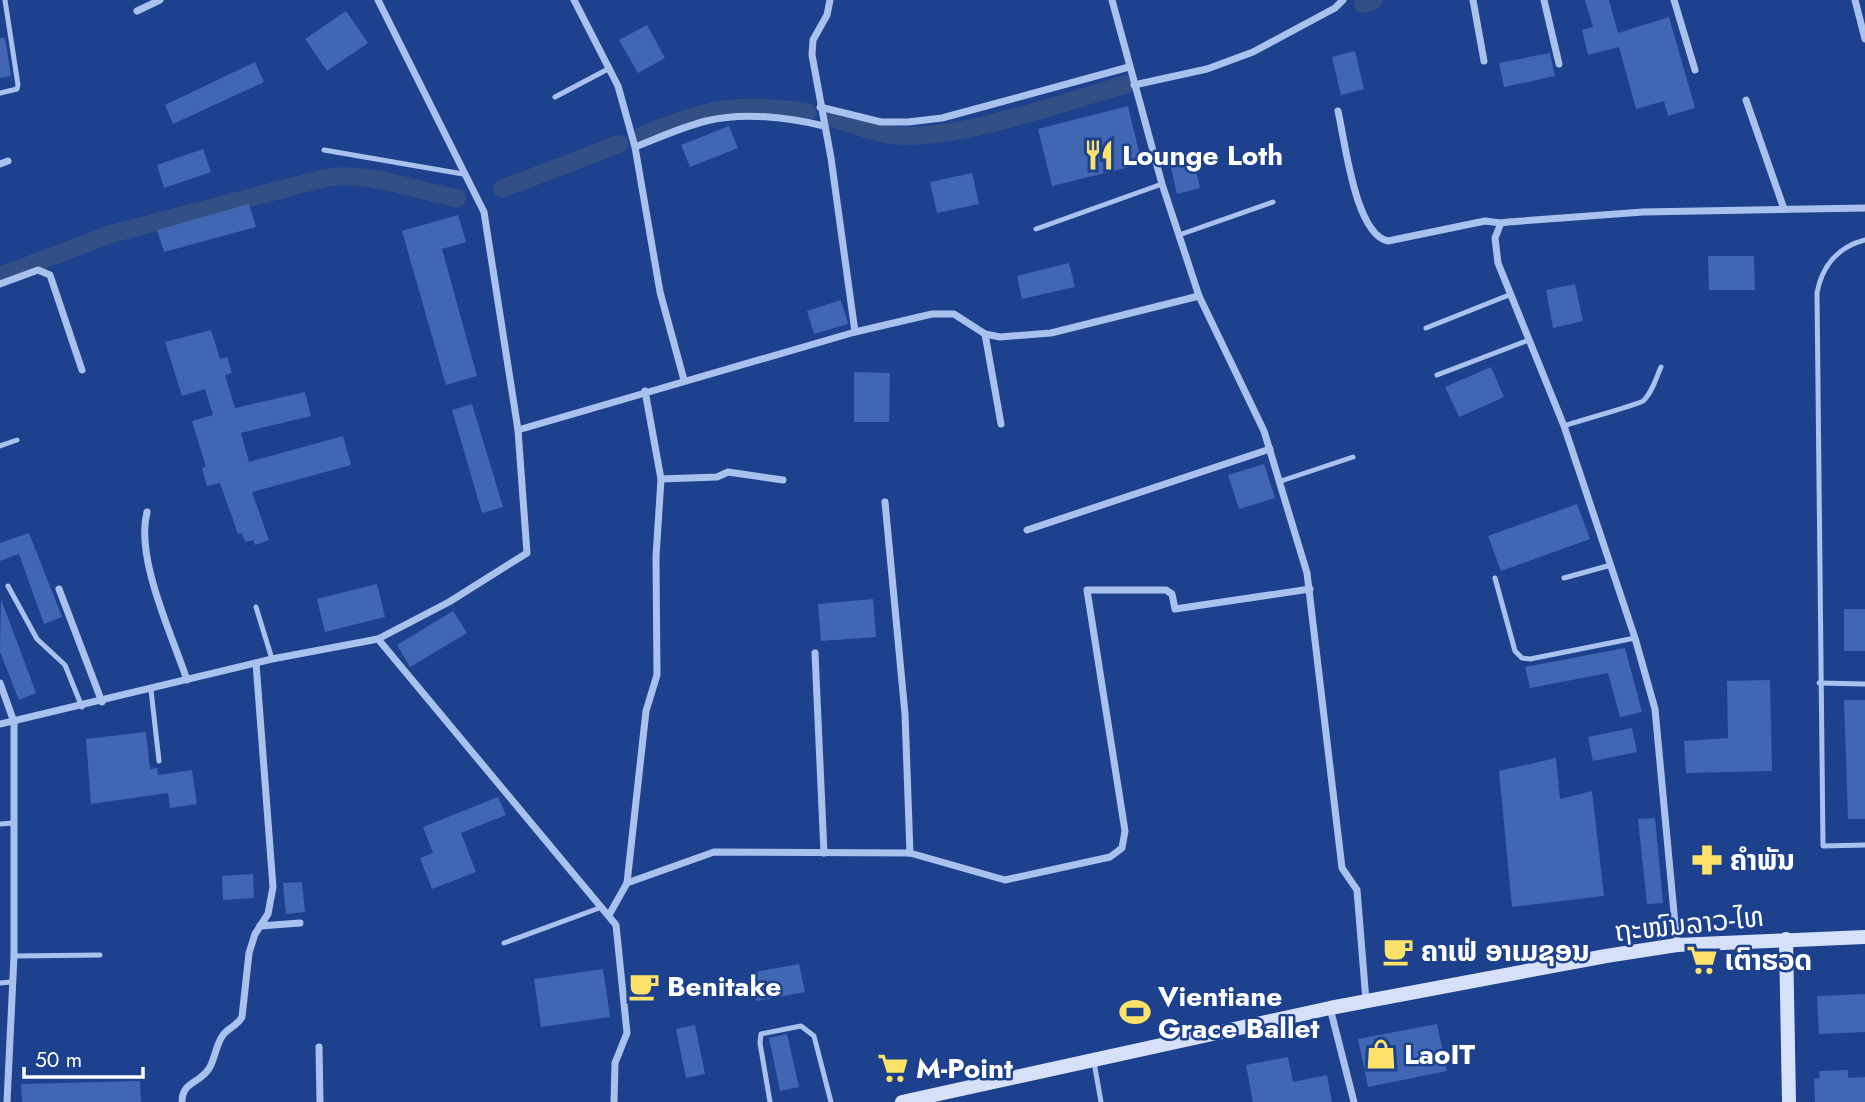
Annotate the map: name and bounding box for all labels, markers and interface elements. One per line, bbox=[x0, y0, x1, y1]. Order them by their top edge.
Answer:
place label: Lounge Loth bbox=[1122, 135, 1283, 176]
restaurant icon: Lounge Loth bbox=[1082, 138, 1116, 172]
place label: ຄໍາພັນ bbox=[1730, 840, 1795, 881]
pharmacy icon: ຄໍາພັນ bbox=[1690, 843, 1724, 877]
street label: ຖະໜົນລາວ-ໄທ bbox=[1612, 896, 1766, 952]
place label: ຄາເຟ່ ອາເມຊອນ bbox=[1421, 931, 1589, 972]
cafe icon: ຄາເຟ່ ອາເມຊອນ bbox=[1381, 934, 1415, 968]
place label: ເຕົາຮວດ bbox=[1725, 940, 1812, 981]
supermarket icon: ເຕົາຮວດ bbox=[1685, 943, 1719, 977]
place label: Benitake bbox=[667, 966, 781, 1007]
cafe icon: Benitake bbox=[627, 969, 661, 1003]
place label: Vientiane Grace Ballet bbox=[1157, 976, 1320, 1049]
sports icon: Vientiane Grace Ballet bbox=[1118, 995, 1152, 1029]
place label: LaoIT bbox=[1404, 1034, 1475, 1075]
scale bar bbox=[24, 1036, 144, 1080]
shop icon: LaoIT bbox=[1364, 1037, 1398, 1071]
text: 50 m bbox=[35, 1045, 82, 1075]
place label: M-Point bbox=[916, 1048, 1013, 1089]
supermarket icon: M-Point bbox=[876, 1051, 910, 1085]

